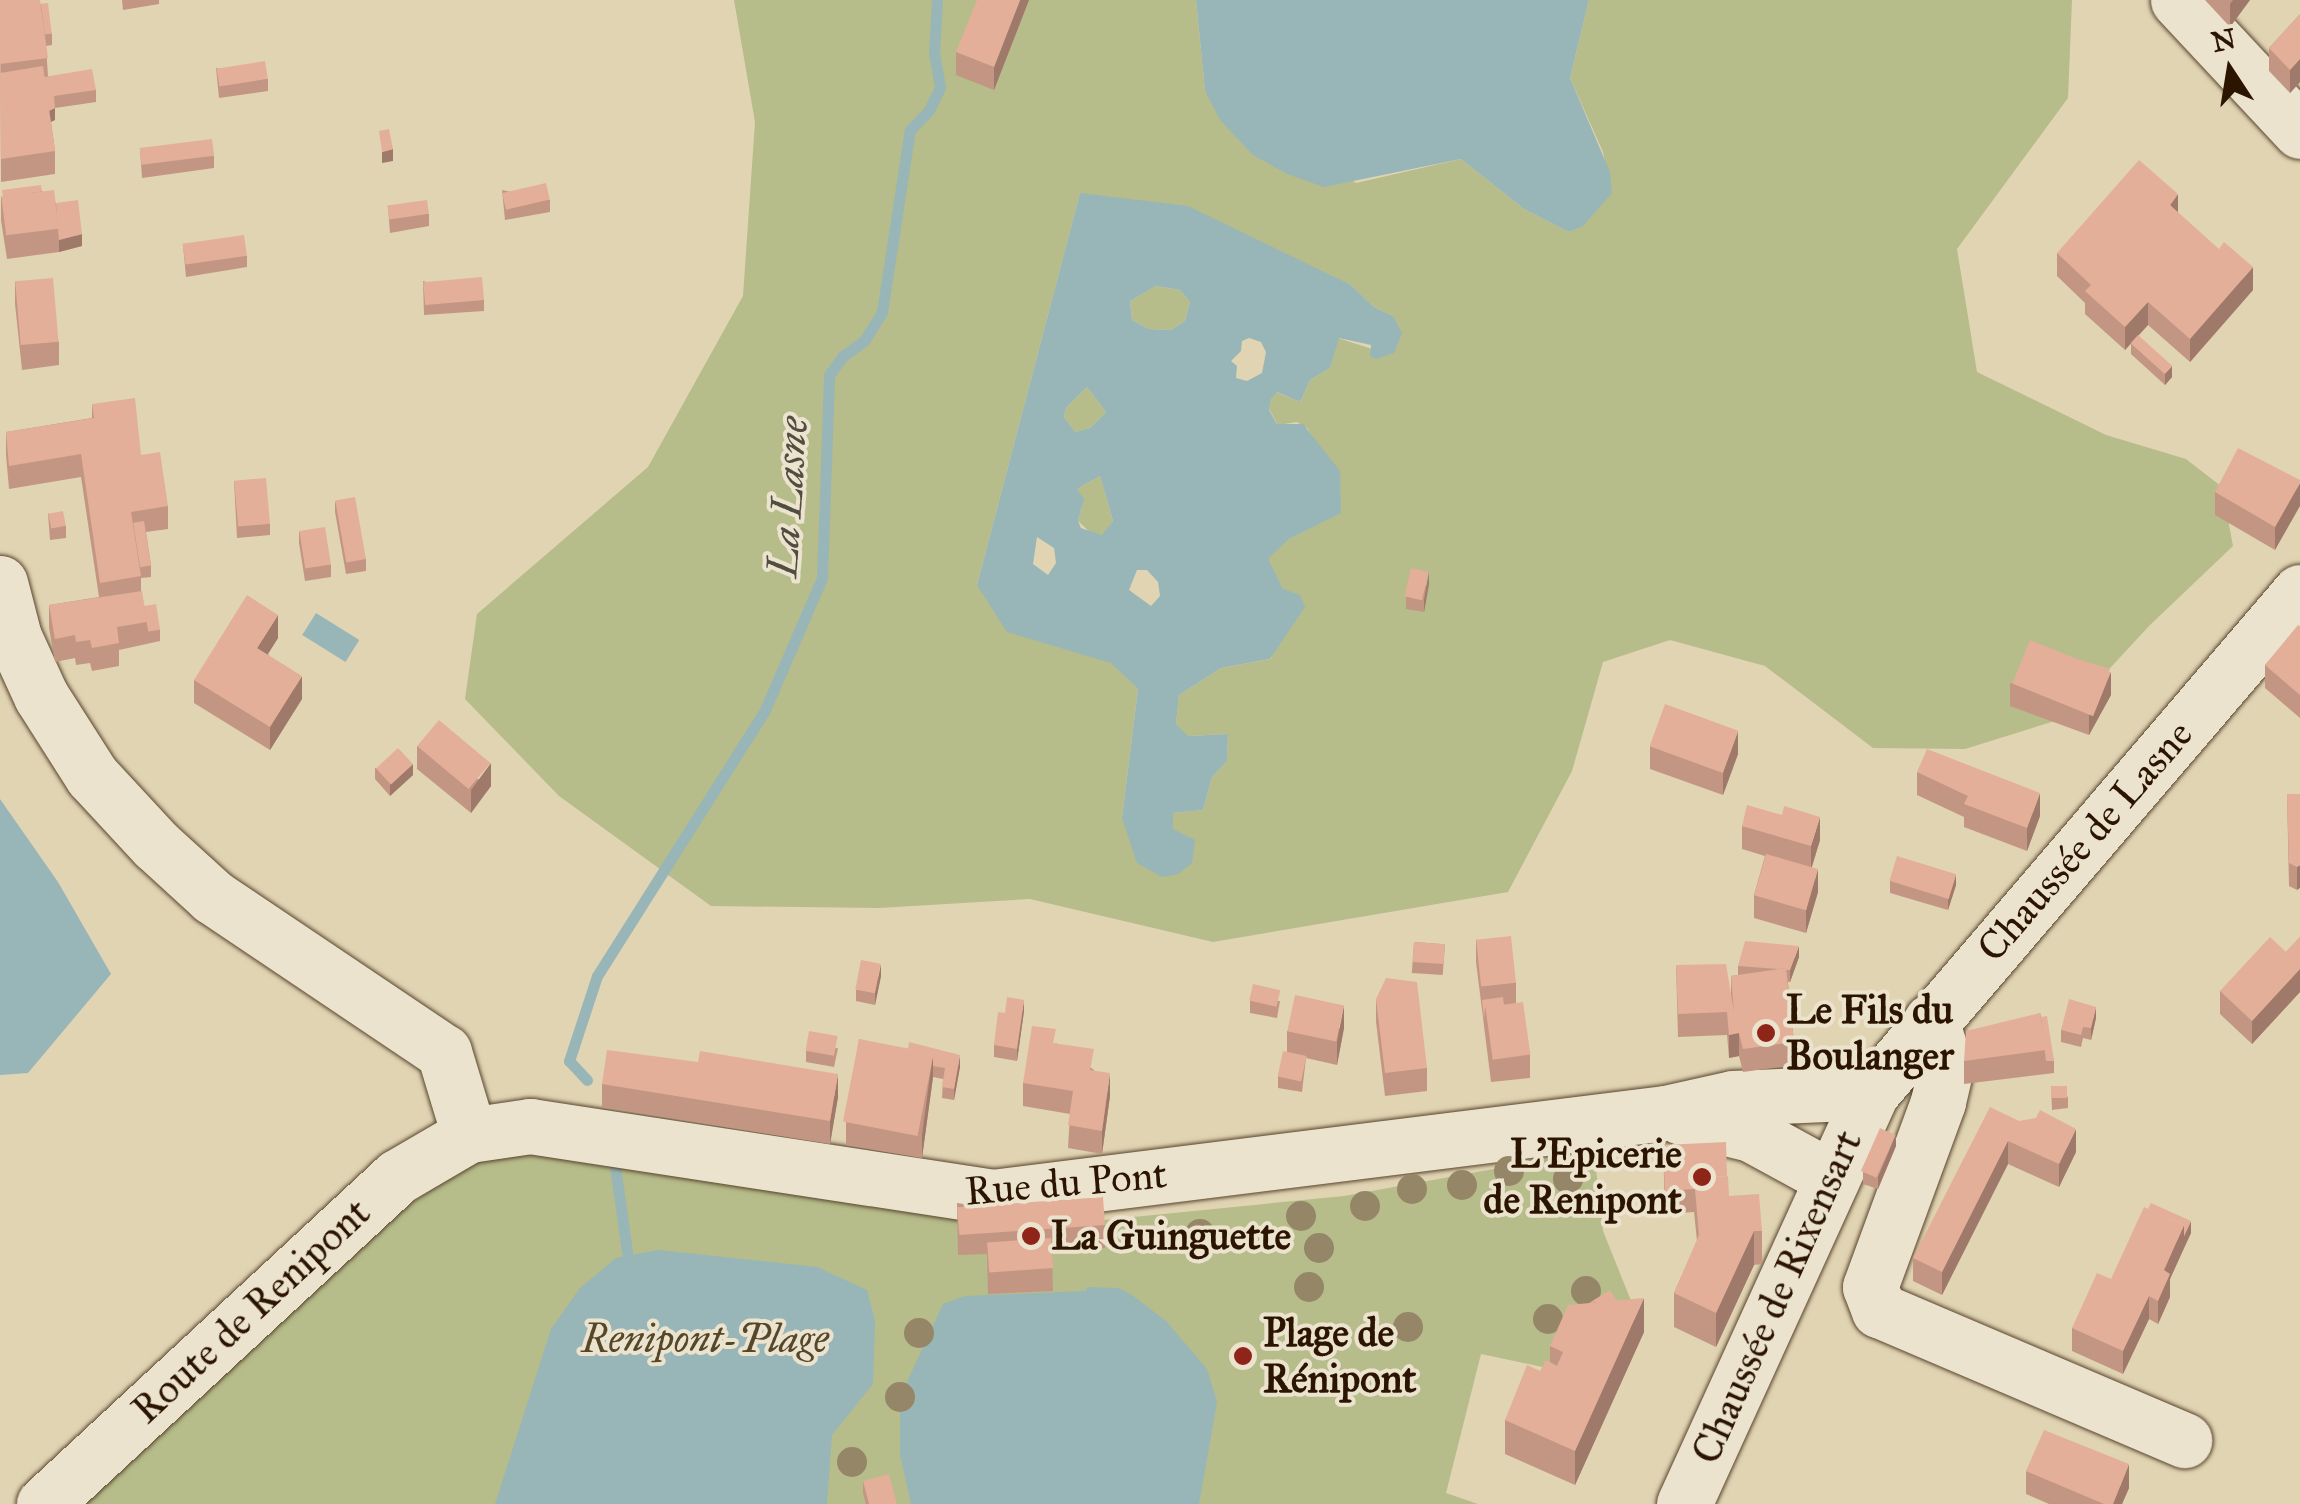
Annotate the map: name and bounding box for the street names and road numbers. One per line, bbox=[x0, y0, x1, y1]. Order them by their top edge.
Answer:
street label: Chaussée de Lasne bbox=[1967, 711, 2203, 971]
street label: Chaussée de Rixensart bbox=[1682, 1123, 1872, 1471]
street label: Rue du Pont bbox=[963, 1150, 1169, 1216]
street label: Route de Renipont bbox=[122, 1189, 380, 1433]

